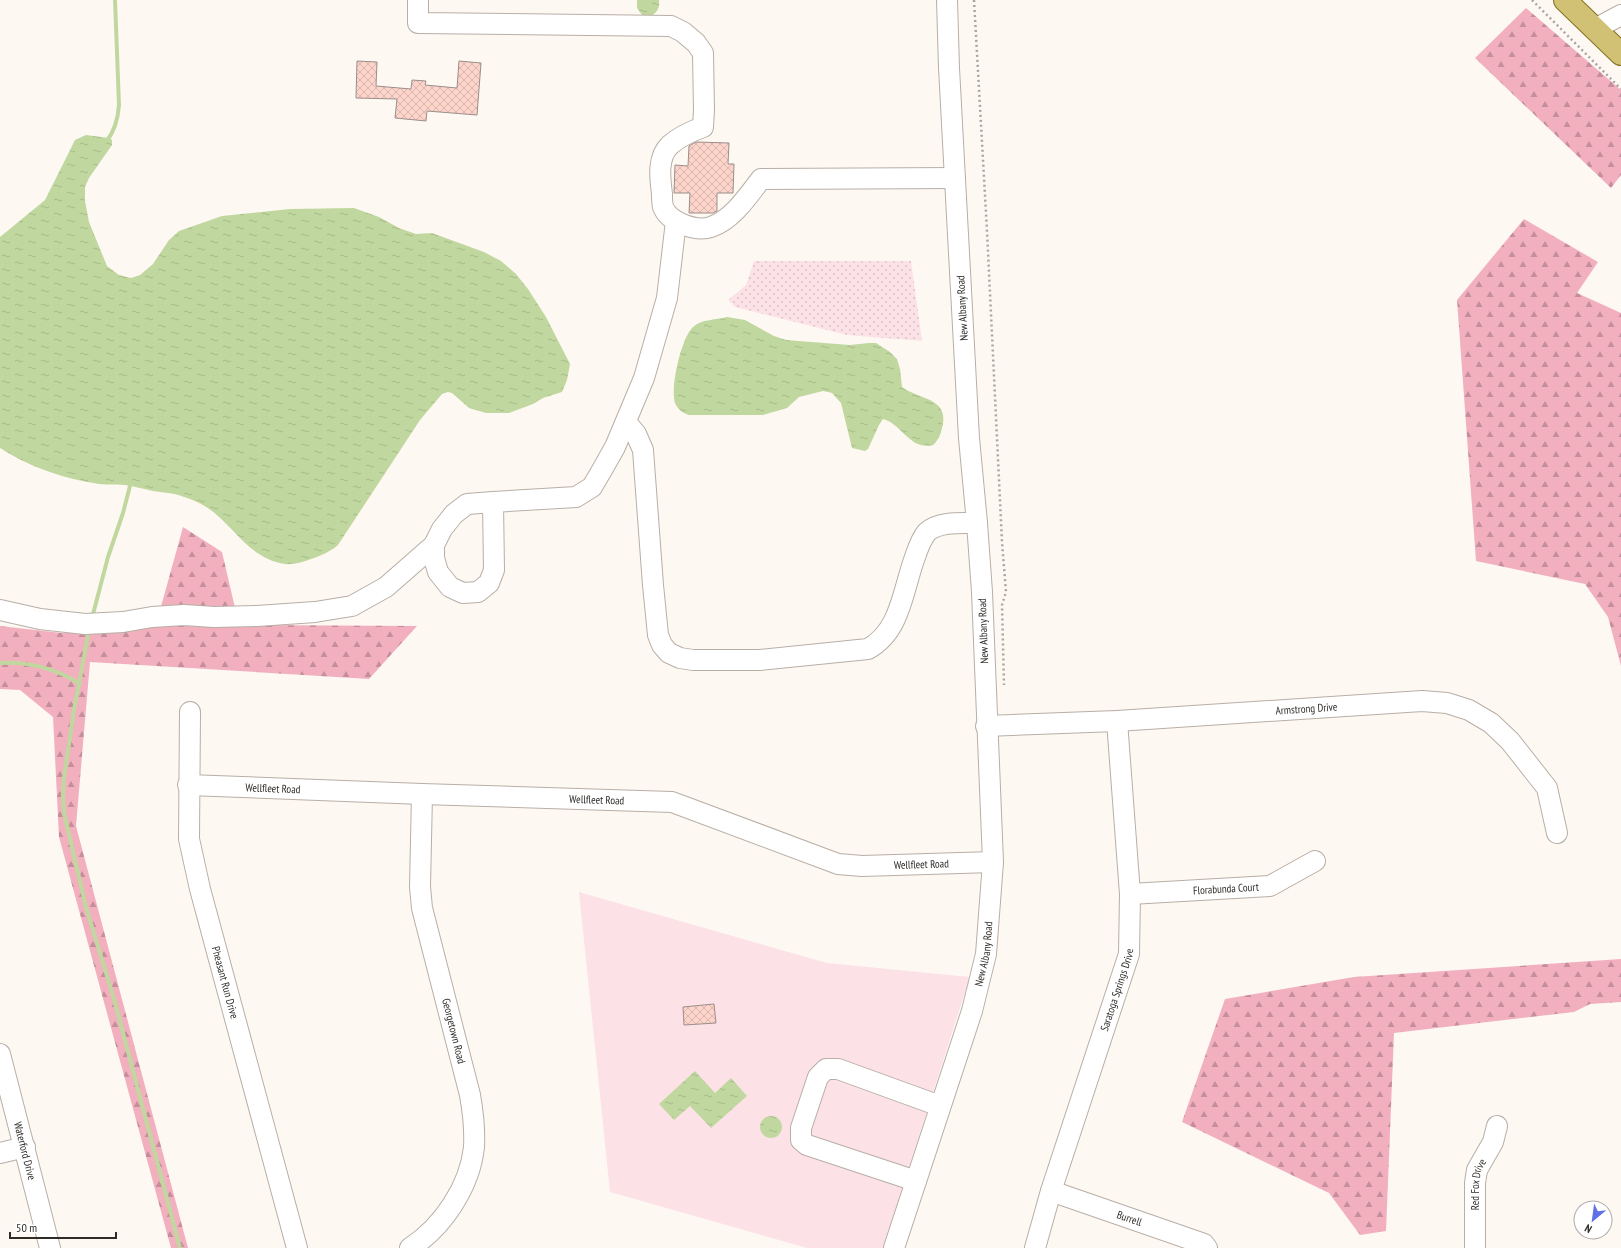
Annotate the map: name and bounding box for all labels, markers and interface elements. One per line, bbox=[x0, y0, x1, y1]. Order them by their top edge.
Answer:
street label: New Albany Road bbox=[953, 275, 971, 341]
street label: New Albany Road bbox=[975, 598, 991, 664]
street label: Armstrong Drive bbox=[1275, 700, 1338, 718]
street label: Wellfleet Road bbox=[245, 780, 301, 796]
street label: Wellfleet Road bbox=[569, 792, 625, 807]
street label: Wellfleet Road bbox=[894, 856, 949, 872]
street label: Florabunda Court bbox=[1193, 880, 1259, 897]
street label: New Albany Road bbox=[971, 921, 995, 988]
street label: Pheasant Run Drive bbox=[209, 945, 242, 1021]
street label: Saratoga Springs Drive bbox=[1097, 948, 1136, 1033]
street label: Georgetown Road bbox=[439, 997, 469, 1065]
street label: Waterford Drive bbox=[11, 1120, 39, 1182]
street label: Red Fox Drive bbox=[1468, 1156, 1489, 1210]
north arrow bbox=[1573, 1200, 1613, 1240]
street label: Burrell bbox=[1115, 1207, 1144, 1229]
scale bar bbox=[10, 1214, 116, 1240]
text: 50 m bbox=[16, 1220, 37, 1235]
text: N bbox=[1582, 1221, 1594, 1236]

